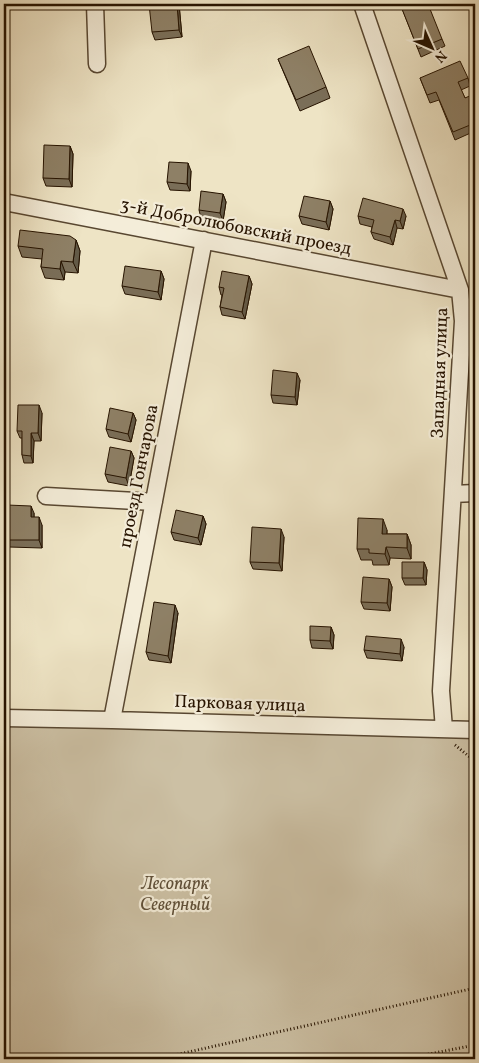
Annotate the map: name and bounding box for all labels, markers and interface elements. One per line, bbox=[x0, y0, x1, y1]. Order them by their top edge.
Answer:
north arrow bbox=[406, 22, 456, 72]
text: N bbox=[430, 46, 450, 66]
street label: 3-й Добролюбовский проезд bbox=[118, 193, 353, 262]
street label: Западная улица bbox=[426, 307, 455, 439]
street label: проезд Гончарова bbox=[113, 402, 166, 550]
street label: Парковая улица bbox=[174, 690, 306, 719]
park label: Лесопарк Северный bbox=[140, 872, 210, 918]

